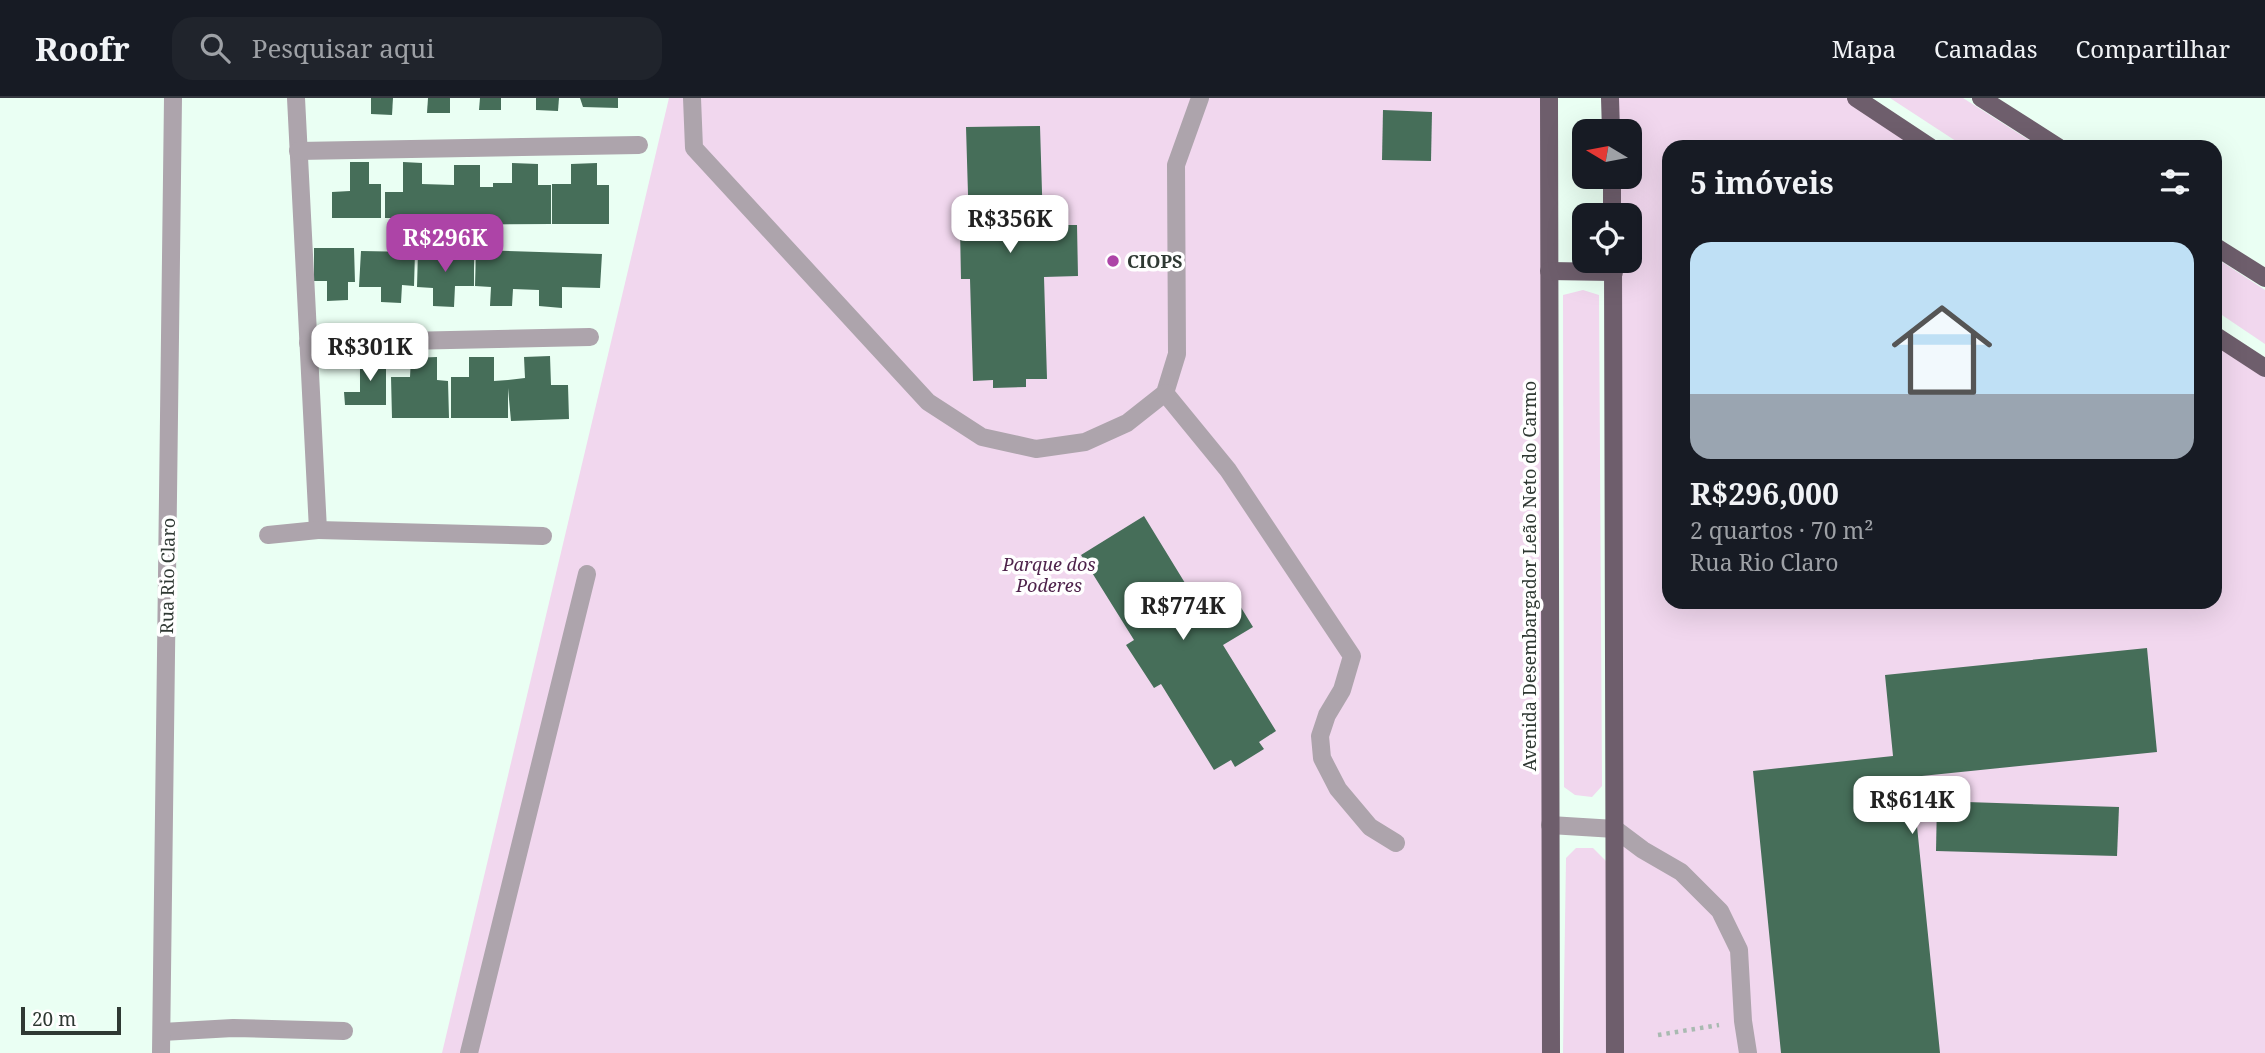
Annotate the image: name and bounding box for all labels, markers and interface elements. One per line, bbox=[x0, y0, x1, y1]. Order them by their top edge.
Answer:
search box bbox=[172, 17, 662, 80]
text: Roofr bbox=[35, 26, 130, 71]
icon: search bbox=[196, 29, 234, 67]
text: Pesquisar aqui bbox=[252, 30, 435, 66]
text: Mapa bbox=[1832, 32, 1896, 65]
text: Camadas bbox=[1934, 32, 2038, 65]
text: Compartilhar bbox=[2076, 32, 2230, 65]
north arrow bbox=[1572, 119, 1642, 189]
map controls bbox=[1572, 119, 1642, 273]
text: 5 imóveis bbox=[1690, 162, 1834, 203]
icon: filters bbox=[2156, 163, 2194, 201]
pin: R$356K bbox=[953, 195, 1067, 255]
text: R$356K bbox=[967, 202, 1053, 234]
button: locate bbox=[1572, 203, 1642, 273]
pin: R$296K bbox=[388, 214, 502, 274]
text: R$296K bbox=[402, 221, 488, 253]
place label: CIOPS bbox=[1127, 249, 1182, 273]
marker: CIOPS bbox=[1105, 253, 1121, 269]
icon: home bbox=[1879, 287, 2005, 413]
pin: R$301K bbox=[313, 324, 427, 383]
text: R$301K bbox=[327, 330, 413, 362]
street label: Avenida Desembargador Leão Neto do Carmo bbox=[1517, 381, 1541, 771]
text: R$296,000 bbox=[1690, 473, 1839, 514]
text: 2 quartos · 70 m² bbox=[1690, 514, 1873, 546]
street label: Rua Rio Claro bbox=[154, 518, 180, 634]
text: Rua Rio Claro bbox=[1690, 546, 1839, 578]
park label: Parque dos Poderes bbox=[1001, 552, 1096, 597]
pin: R$774K bbox=[1126, 582, 1240, 642]
text: R$774K bbox=[1140, 589, 1226, 621]
pin: R$614K bbox=[1855, 776, 1969, 836]
text: R$614K bbox=[1869, 783, 1955, 815]
scale bar bbox=[21, 1004, 121, 1036]
text: 20 m bbox=[32, 1006, 76, 1032]

